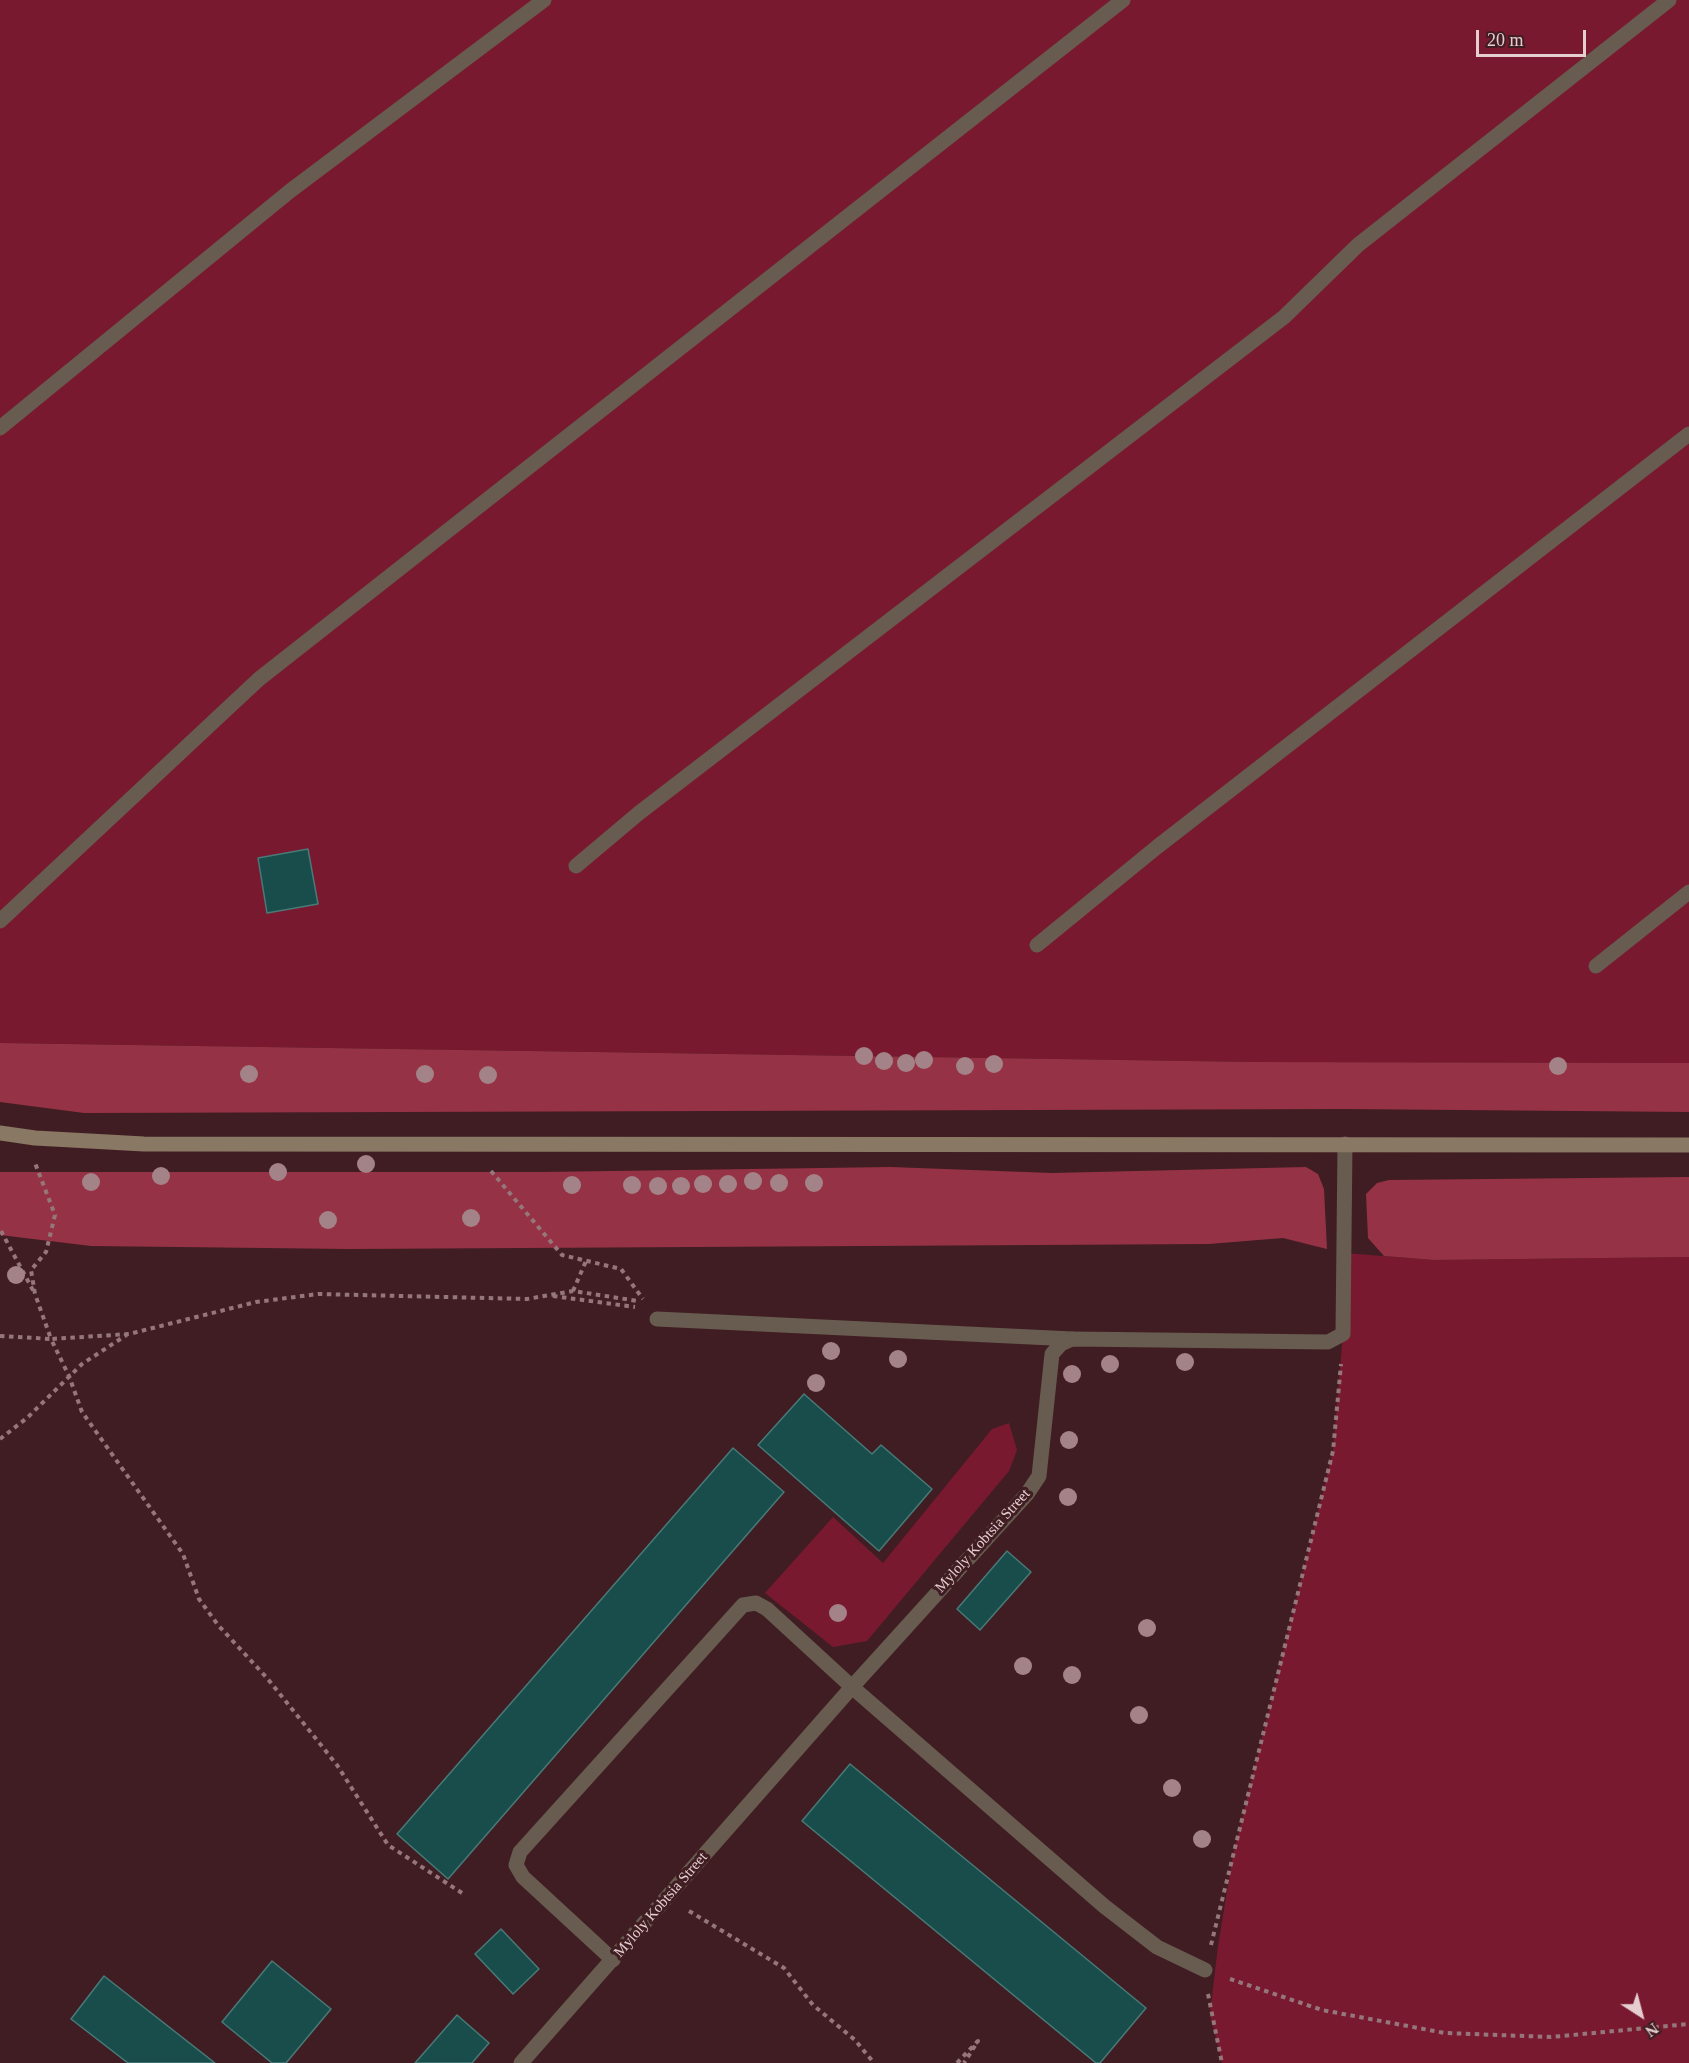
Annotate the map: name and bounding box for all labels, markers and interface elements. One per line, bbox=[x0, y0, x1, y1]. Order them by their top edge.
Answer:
scale bar bbox=[1479, 18, 1588, 56]
text: 20 m bbox=[1487, 30, 1524, 50]
street label: Myloly Kobtsia Street bbox=[932, 1485, 1034, 1597]
street label: Myloly Kobtsia Street bbox=[610, 1849, 712, 1961]
north arrow bbox=[1611, 1985, 1671, 2045]
text: N bbox=[1642, 2020, 1662, 2040]

